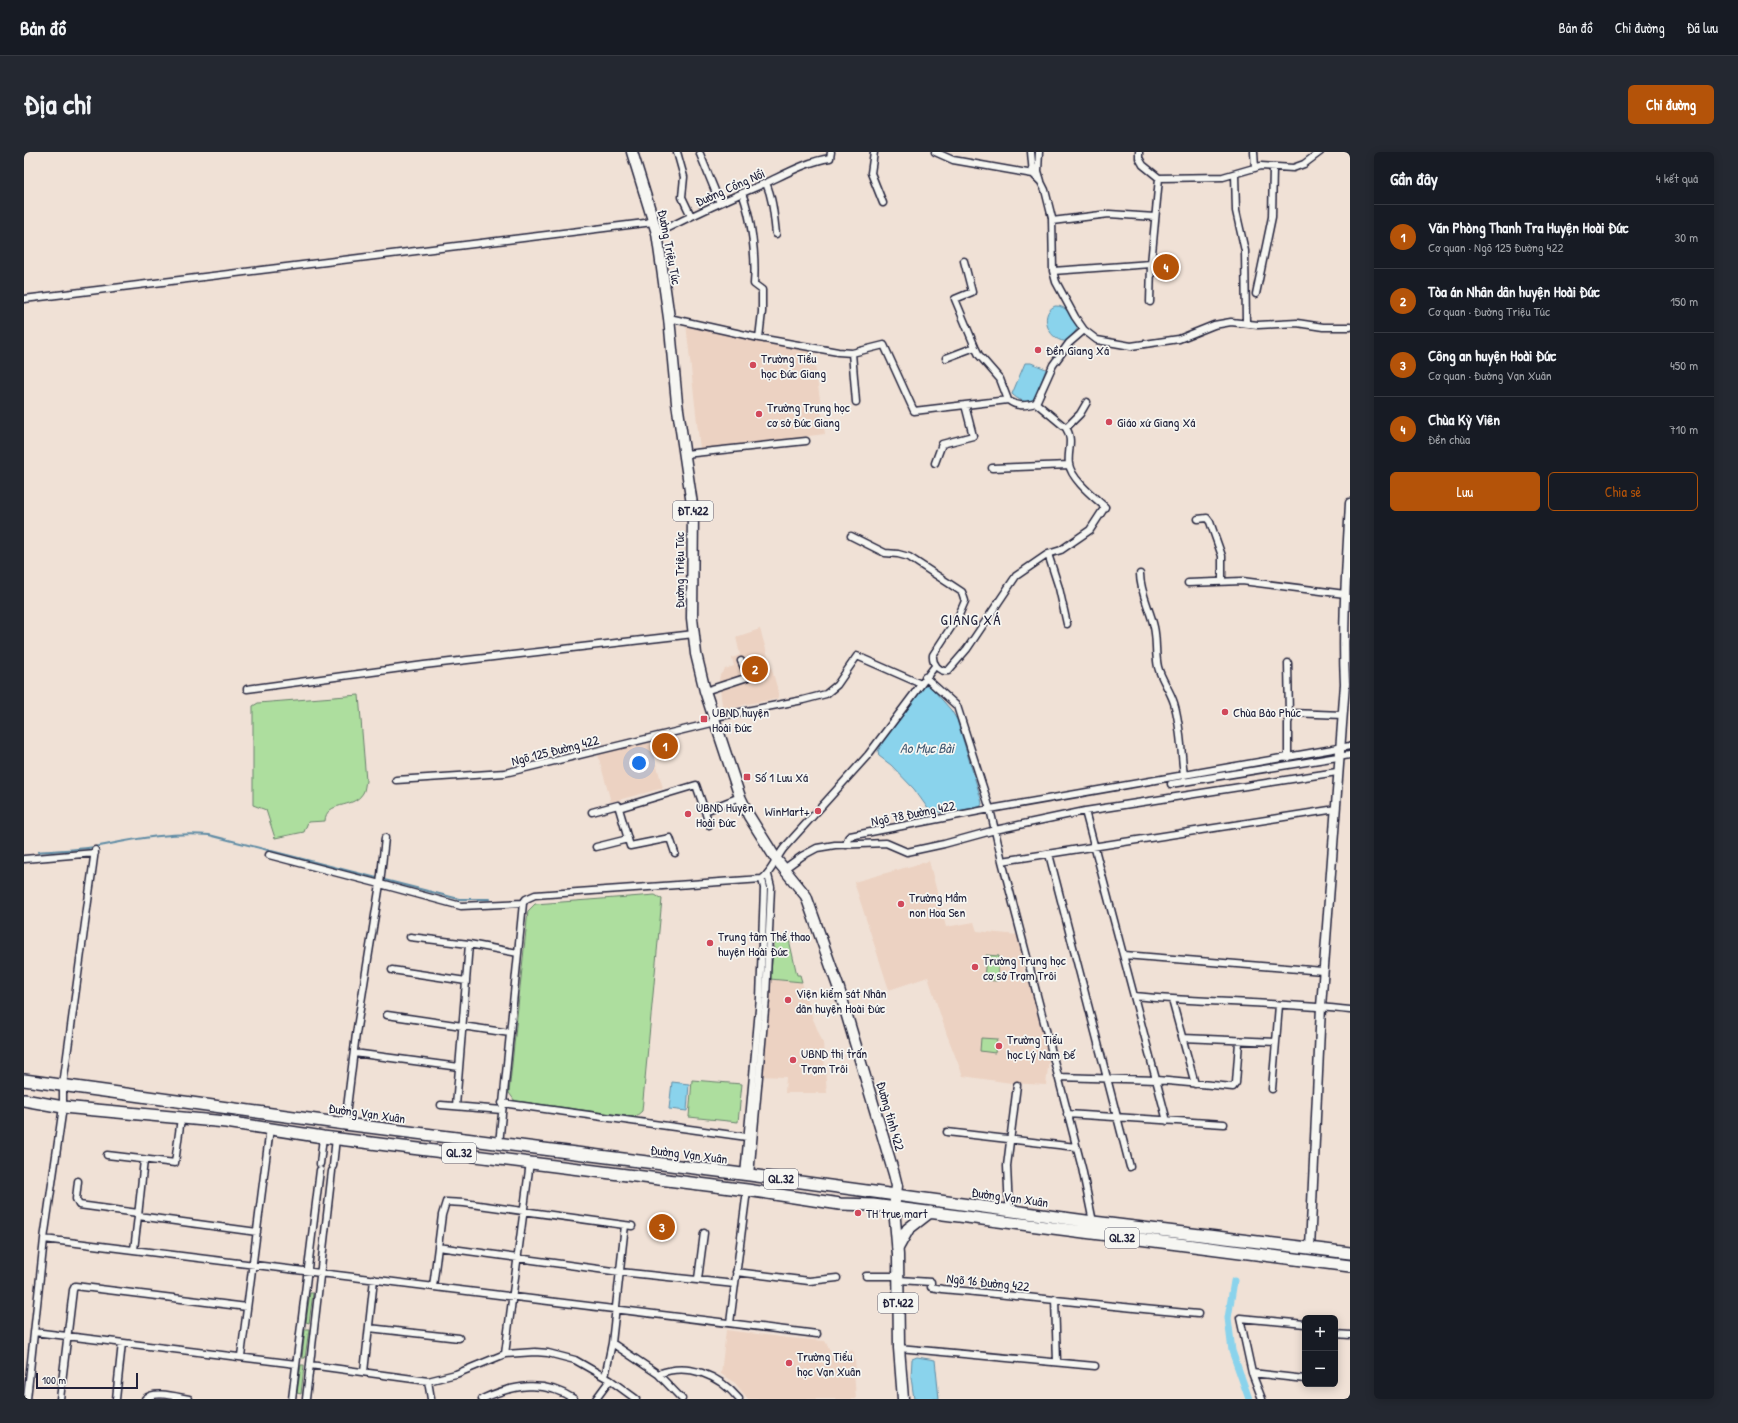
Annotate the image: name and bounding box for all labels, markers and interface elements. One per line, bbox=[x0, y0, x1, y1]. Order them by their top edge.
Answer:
text: Bản đồ bbox=[20, 15, 66, 41]
text: Bản đồ bbox=[1559, 18, 1593, 37]
text: Chỉ đường bbox=[1615, 18, 1665, 37]
text: Đã lưu bbox=[1687, 18, 1718, 37]
text: Địa chỉ bbox=[24, 85, 92, 123]
button: Chỉ đường bbox=[1628, 85, 1714, 124]
street label: Đường Cổng Nổi bbox=[692, 164, 768, 210]
text: Gần đây bbox=[1390, 167, 1438, 190]
text: 4 kết quả bbox=[1656, 169, 1698, 187]
street label: Đường Triệu Túc bbox=[654, 208, 686, 286]
text: Văn Phòng Thanh Tra Huyện Hoài Đức bbox=[1428, 217, 1628, 238]
text: 1 bbox=[1401, 228, 1405, 246]
text: 30 m bbox=[1675, 228, 1698, 246]
text: Cơ quan · Ngõ 125 Đường 422 bbox=[1428, 238, 1564, 256]
pin: 4 bbox=[1153, 252, 1179, 282]
text: Tòa án Nhân dân huyện Hoài Đức bbox=[1428, 281, 1600, 302]
text: 2 bbox=[1400, 292, 1406, 310]
text: 150 m bbox=[1670, 292, 1698, 310]
text: Cơ quan · Đường Triệu Túc bbox=[1428, 302, 1550, 320]
place label: Đền Giang Xá bbox=[1046, 341, 1109, 359]
marker: Đền Giang Xá bbox=[1033, 345, 1043, 355]
text: Công an huyện Hoài Đức bbox=[1428, 345, 1556, 366]
place label: Trường Tiểu học Đức Giang bbox=[761, 349, 826, 382]
text: 3 bbox=[1400, 356, 1406, 374]
text: 450 m bbox=[1670, 356, 1698, 374]
marker: Trường Tiểu học Đức Giang bbox=[748, 360, 758, 370]
text: Cơ quan · Đường Vạn Xuân bbox=[1428, 366, 1552, 384]
place label: Trường Trung học cơ sở Đức Giang bbox=[767, 398, 850, 431]
marker: Trường Trung học cơ sở Đức Giang bbox=[754, 409, 764, 419]
text: Chùa Kỳ Viên bbox=[1428, 409, 1500, 430]
place label: Giáo xứ Giang Xá bbox=[1117, 413, 1195, 431]
marker: Giáo xứ Giang Xá bbox=[1104, 417, 1114, 427]
text: 4 bbox=[1401, 420, 1405, 438]
text: 710 m bbox=[1669, 420, 1698, 438]
text: Đền chùa bbox=[1428, 430, 1470, 448]
button: Lưu bbox=[1390, 472, 1540, 511]
button: Chia sẻ bbox=[1548, 472, 1698, 511]
road number: ĐT.422 bbox=[673, 501, 713, 521]
street label: Đường Triệu Túc bbox=[670, 532, 688, 608]
district label: GIANG XÁ bbox=[940, 609, 1002, 630]
pin: 2 bbox=[742, 654, 768, 684]
place label: UBND huyện Hoài Đức bbox=[712, 703, 769, 736]
place label: Chùa Bảo Phúc bbox=[1233, 703, 1301, 721]
marker: Chùa Bảo Phúc bbox=[1220, 707, 1230, 717]
marker: UBND huyện Hoài Đức bbox=[699, 714, 709, 724]
street label: Ngõ 125 Đường 422 bbox=[509, 730, 601, 770]
pin: 1 bbox=[652, 731, 678, 761]
water label: Ao Mục Bài bbox=[900, 738, 956, 757]
your location bbox=[629, 753, 649, 773]
place label: Số 1 Lưu Xá bbox=[755, 768, 808, 786]
marker: Số 1 Lưu Xá bbox=[742, 772, 752, 782]
street label: Ngõ 78 Đường 422 bbox=[869, 796, 957, 830]
place label: UBND Huyện Hoài Đức bbox=[696, 798, 754, 831]
place label: WinMart+ bbox=[765, 802, 810, 820]
marker: WinMart+ bbox=[813, 806, 823, 816]
marker: UBND Huyện Hoài Đức bbox=[683, 809, 693, 819]
place label: Trường Mầm non Hoa Sen bbox=[909, 888, 967, 921]
marker: Trường Mầm non Hoa Sen bbox=[896, 899, 906, 909]
place label: Trung tâm Thể thao huyện Hoài Đức bbox=[718, 927, 810, 960]
marker: Trung tâm Thể thao huyện Hoài Đức bbox=[705, 938, 715, 948]
place label: Trường Trung học cơ sở Trạm Trôi bbox=[983, 951, 1066, 984]
marker: Trường Trung học cơ sở Trạm Trôi bbox=[970, 962, 980, 972]
place label: Viện kiểm sát Nhân dân huyện Hoài Đức bbox=[796, 984, 887, 1017]
marker: Viện kiểm sát Nhân dân huyện Hoài Đức bbox=[783, 995, 793, 1005]
place label: Trường Tiểu học Lý Nam Đế bbox=[1007, 1030, 1076, 1063]
marker: Trường Tiểu học Lý Nam Đế bbox=[994, 1041, 1004, 1051]
place label: UBND thị trấn Trạm Trôi bbox=[801, 1044, 867, 1077]
marker: UBND thị trấn Trạm Trôi bbox=[788, 1055, 798, 1065]
street label: Đường tỉnh 422 bbox=[873, 1079, 909, 1153]
street label: Đường Vạn Xuân bbox=[327, 1099, 407, 1127]
street label: Đường Vạn Xuân bbox=[649, 1140, 729, 1168]
road number: QL.32 bbox=[442, 1143, 476, 1163]
road number: QL.32 bbox=[764, 1169, 798, 1189]
street label: Đường Vạn Xuân bbox=[970, 1183, 1050, 1211]
place label: TH true mart bbox=[866, 1204, 928, 1222]
marker: TH true mart bbox=[853, 1208, 863, 1218]
pin: 3 bbox=[649, 1212, 675, 1242]
road number: QL.32 bbox=[1105, 1228, 1139, 1248]
street label: Ngõ 16 Đường 422 bbox=[946, 1269, 1030, 1295]
road number: ĐT.422 bbox=[878, 1293, 918, 1313]
map controls bbox=[1302, 1315, 1338, 1387]
button: + bbox=[1302, 1315, 1338, 1351]
place label: Trường Tiểu học Vạn Xuân bbox=[797, 1347, 861, 1380]
button: − bbox=[1302, 1351, 1338, 1387]
marker: Trường Tiểu học Vạn Xuân bbox=[784, 1358, 794, 1368]
scale bar bbox=[36, 1371, 138, 1390]
text: 100 m bbox=[42, 1373, 66, 1387]

